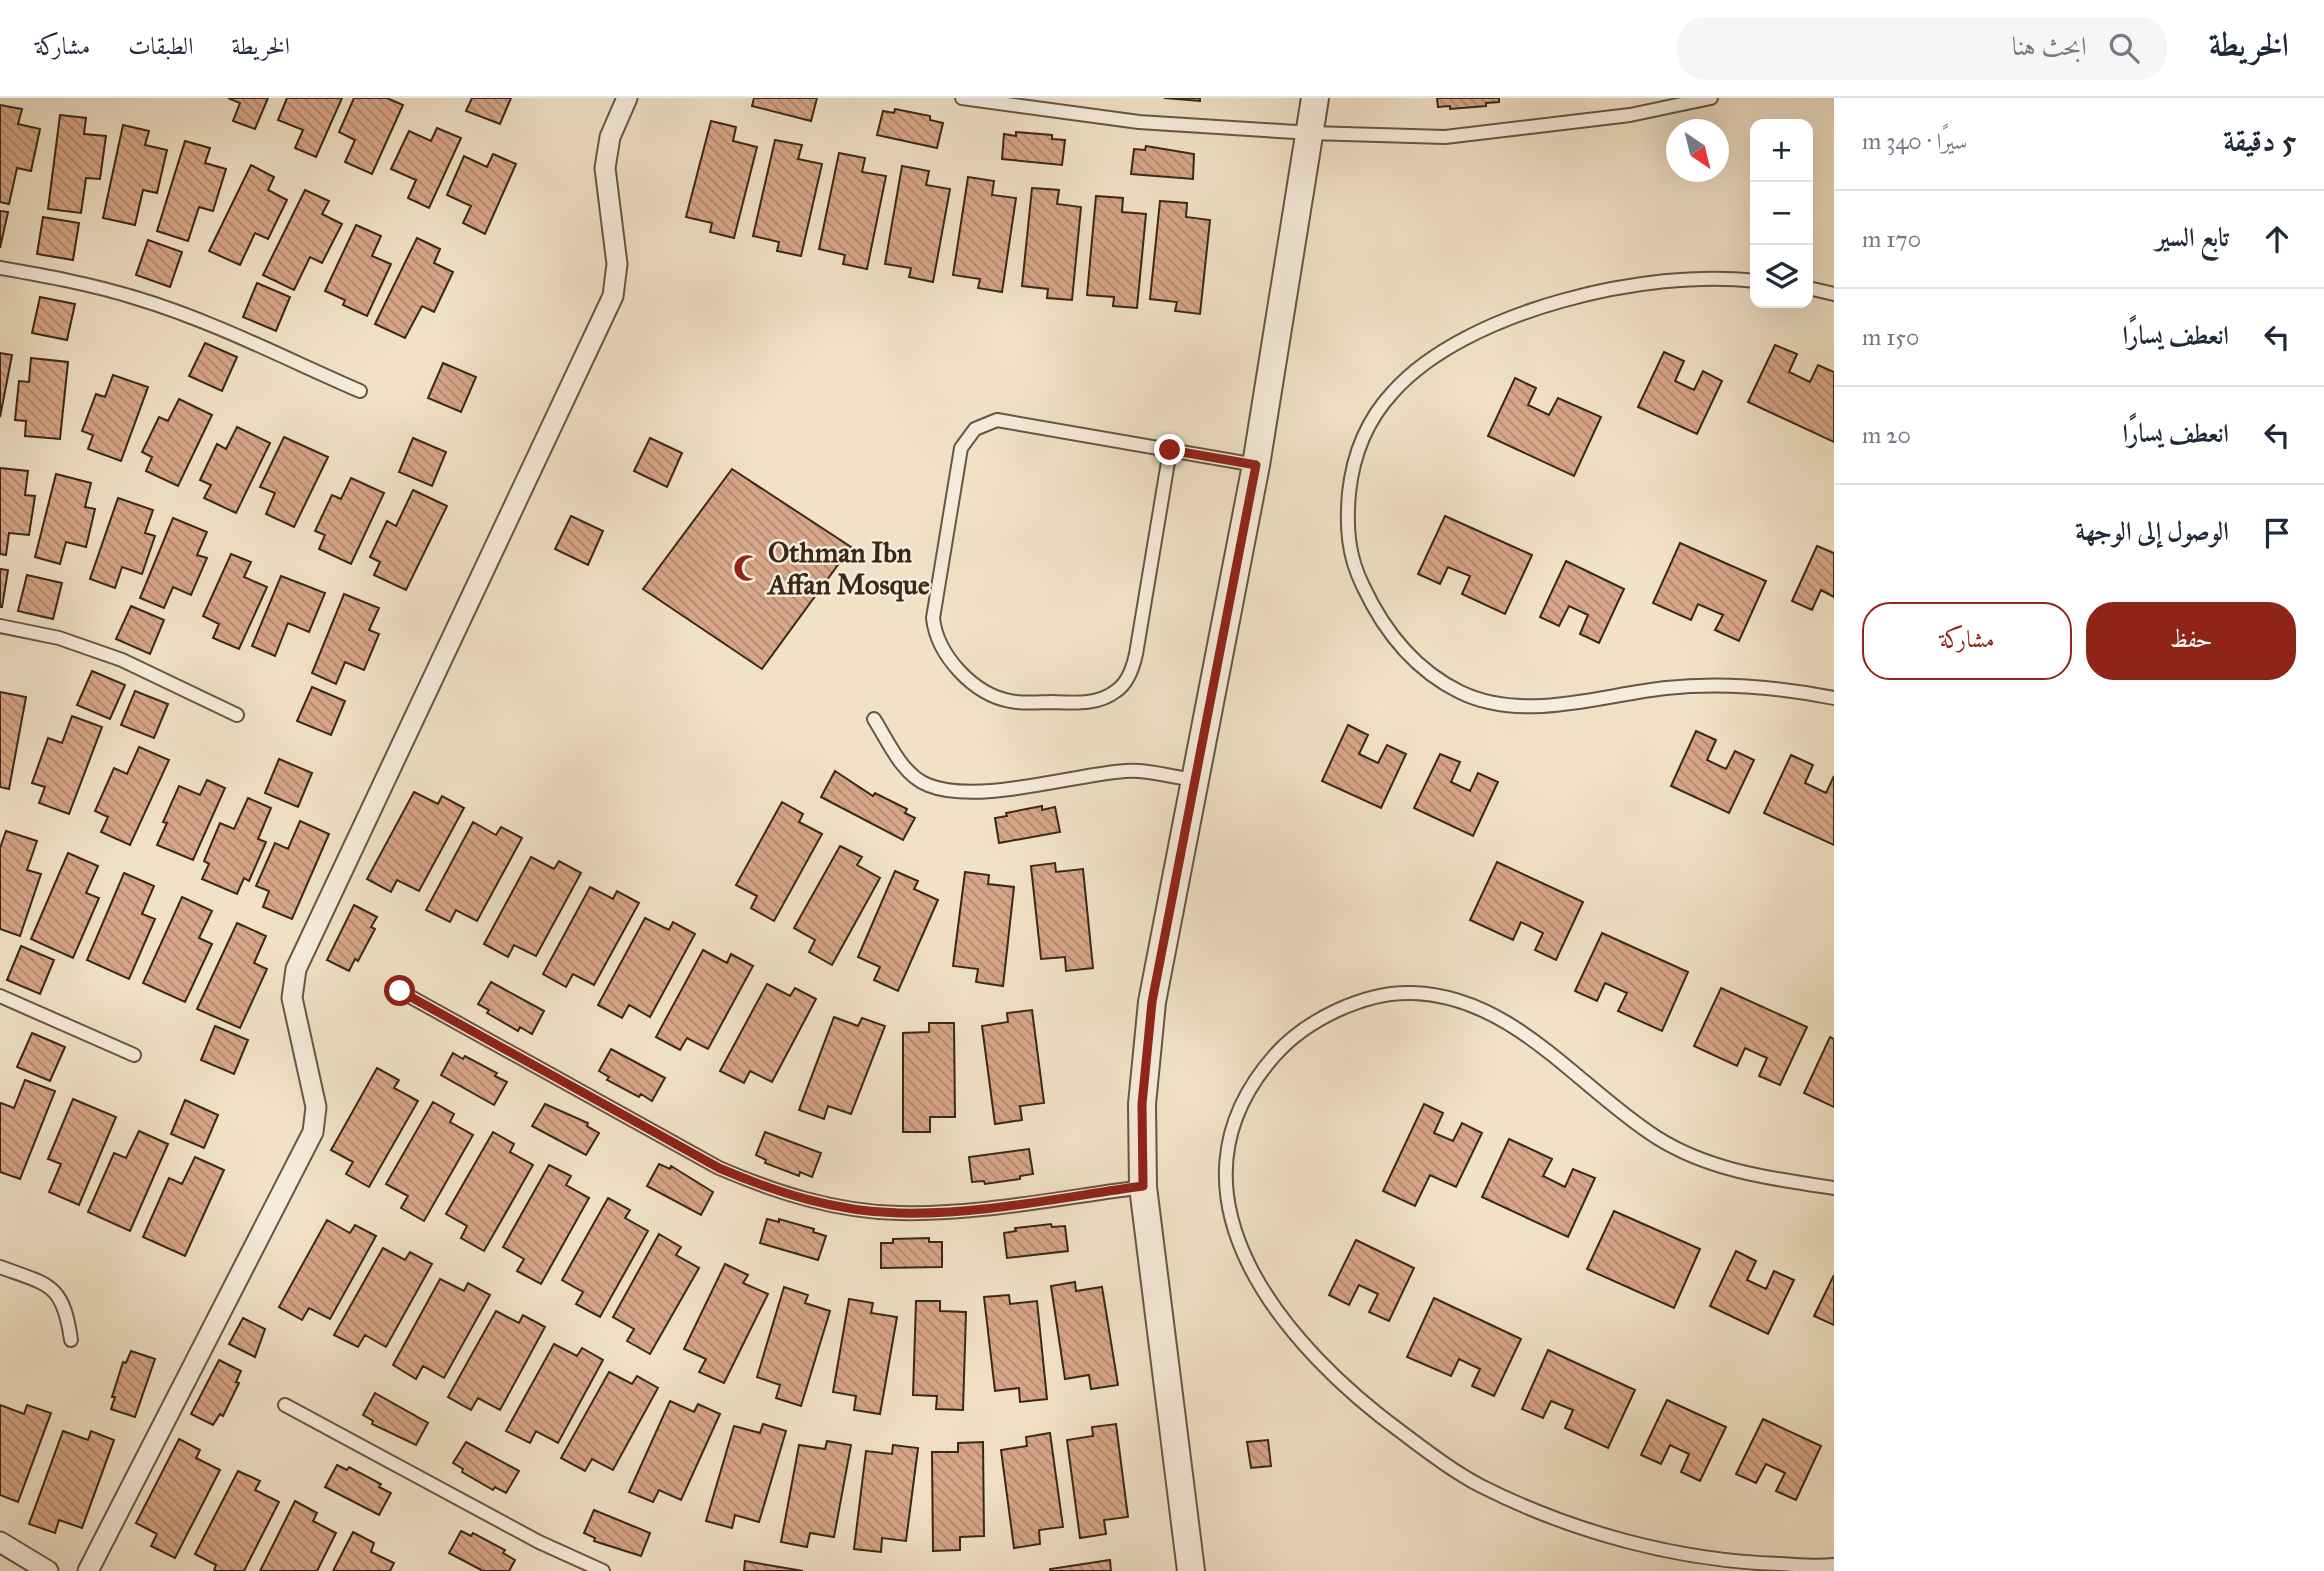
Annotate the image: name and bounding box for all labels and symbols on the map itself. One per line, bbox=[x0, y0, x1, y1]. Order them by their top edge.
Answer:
north arrow bbox=[1666, 119, 1729, 182]
route end bbox=[1154, 434, 1185, 465]
place label: Othman Ibn Affan Mosque bbox=[766, 535, 930, 602]
mosque icon: Othman Ibn Affan Mosque bbox=[732, 553, 762, 583]
route start bbox=[384, 975, 415, 1006]

